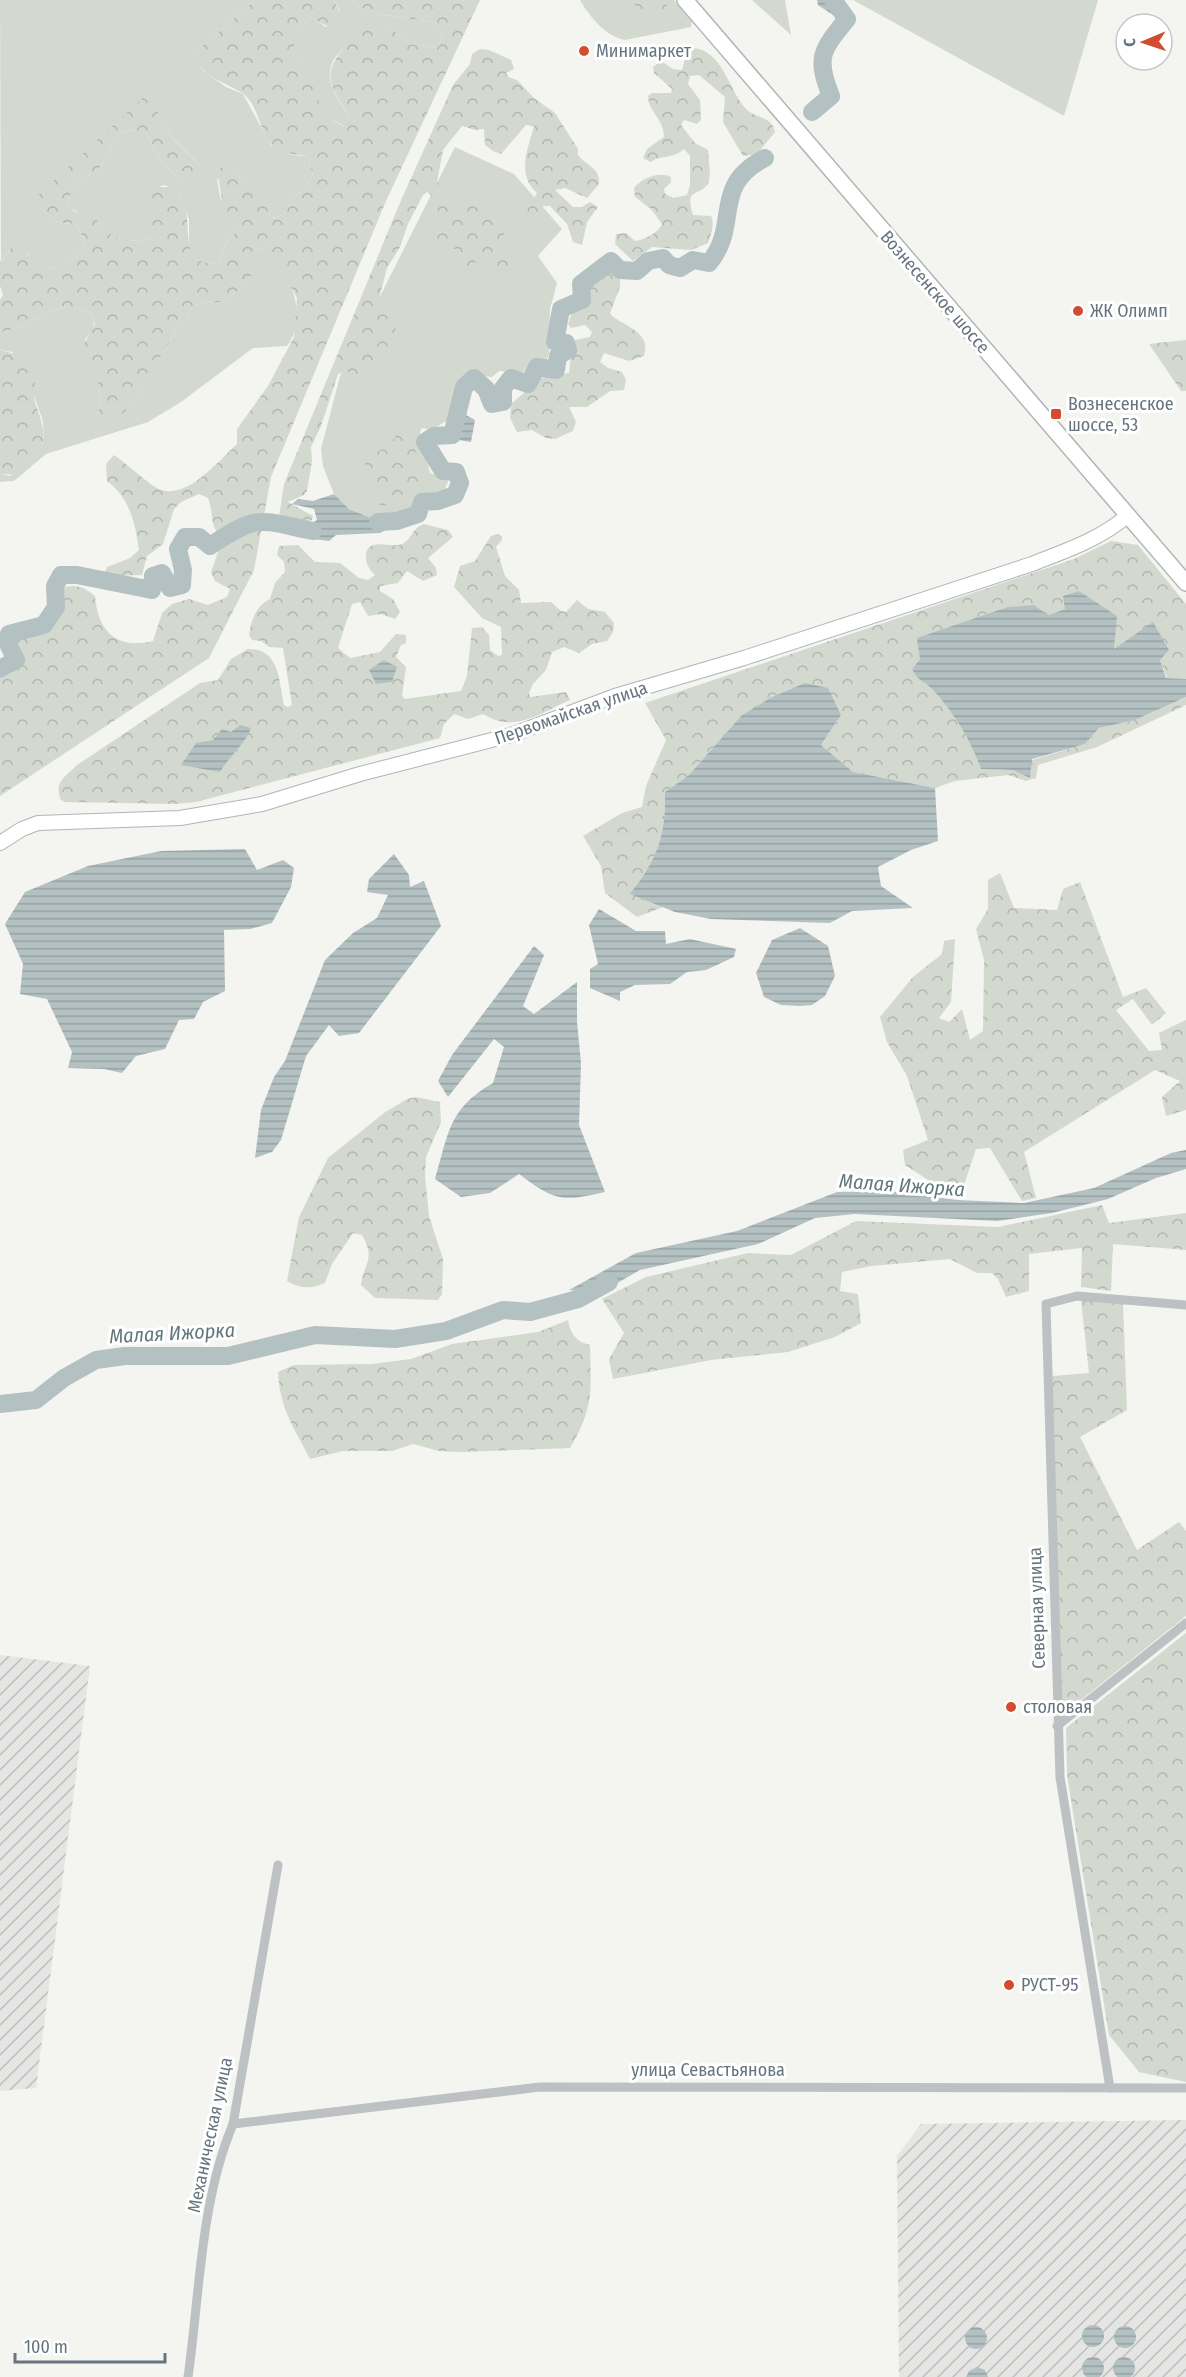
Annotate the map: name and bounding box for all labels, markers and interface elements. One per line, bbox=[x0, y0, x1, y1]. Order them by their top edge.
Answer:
north arrow bbox=[1114, 12, 1174, 72]
text: С bbox=[1120, 37, 1139, 47]
place label: Минимаркет bbox=[596, 40, 692, 62]
marker: Минимаркет bbox=[577, 44, 591, 58]
street label: Вознесенское шоссе bbox=[876, 226, 994, 358]
place label: ЖК Олимп bbox=[1090, 300, 1168, 322]
marker: ЖК Олимп bbox=[1071, 304, 1085, 318]
place label: Вознесенское шоссе, 53 bbox=[1068, 393, 1174, 436]
marker: Вознесенское шоссе, 53 bbox=[1049, 407, 1063, 421]
street label: Первомайская улица bbox=[492, 676, 650, 749]
water label: Малая Ижорка bbox=[838, 1169, 966, 1201]
water label: Малая Ижорка bbox=[108, 1318, 236, 1348]
street label: Северная улица bbox=[1024, 1547, 1050, 1669]
place label: столовая bbox=[1023, 1696, 1092, 1718]
marker: столовая bbox=[1004, 1700, 1018, 1714]
place label: РУСТ-95 bbox=[1021, 1974, 1079, 1996]
marker: РУСТ-95 bbox=[1002, 1978, 1016, 1992]
street label: Механическая улица bbox=[183, 2055, 237, 2215]
street label: улица Севастьянова bbox=[631, 2059, 785, 2081]
scale bar bbox=[15, 2326, 165, 2364]
text: 100 m bbox=[24, 2336, 68, 2358]

